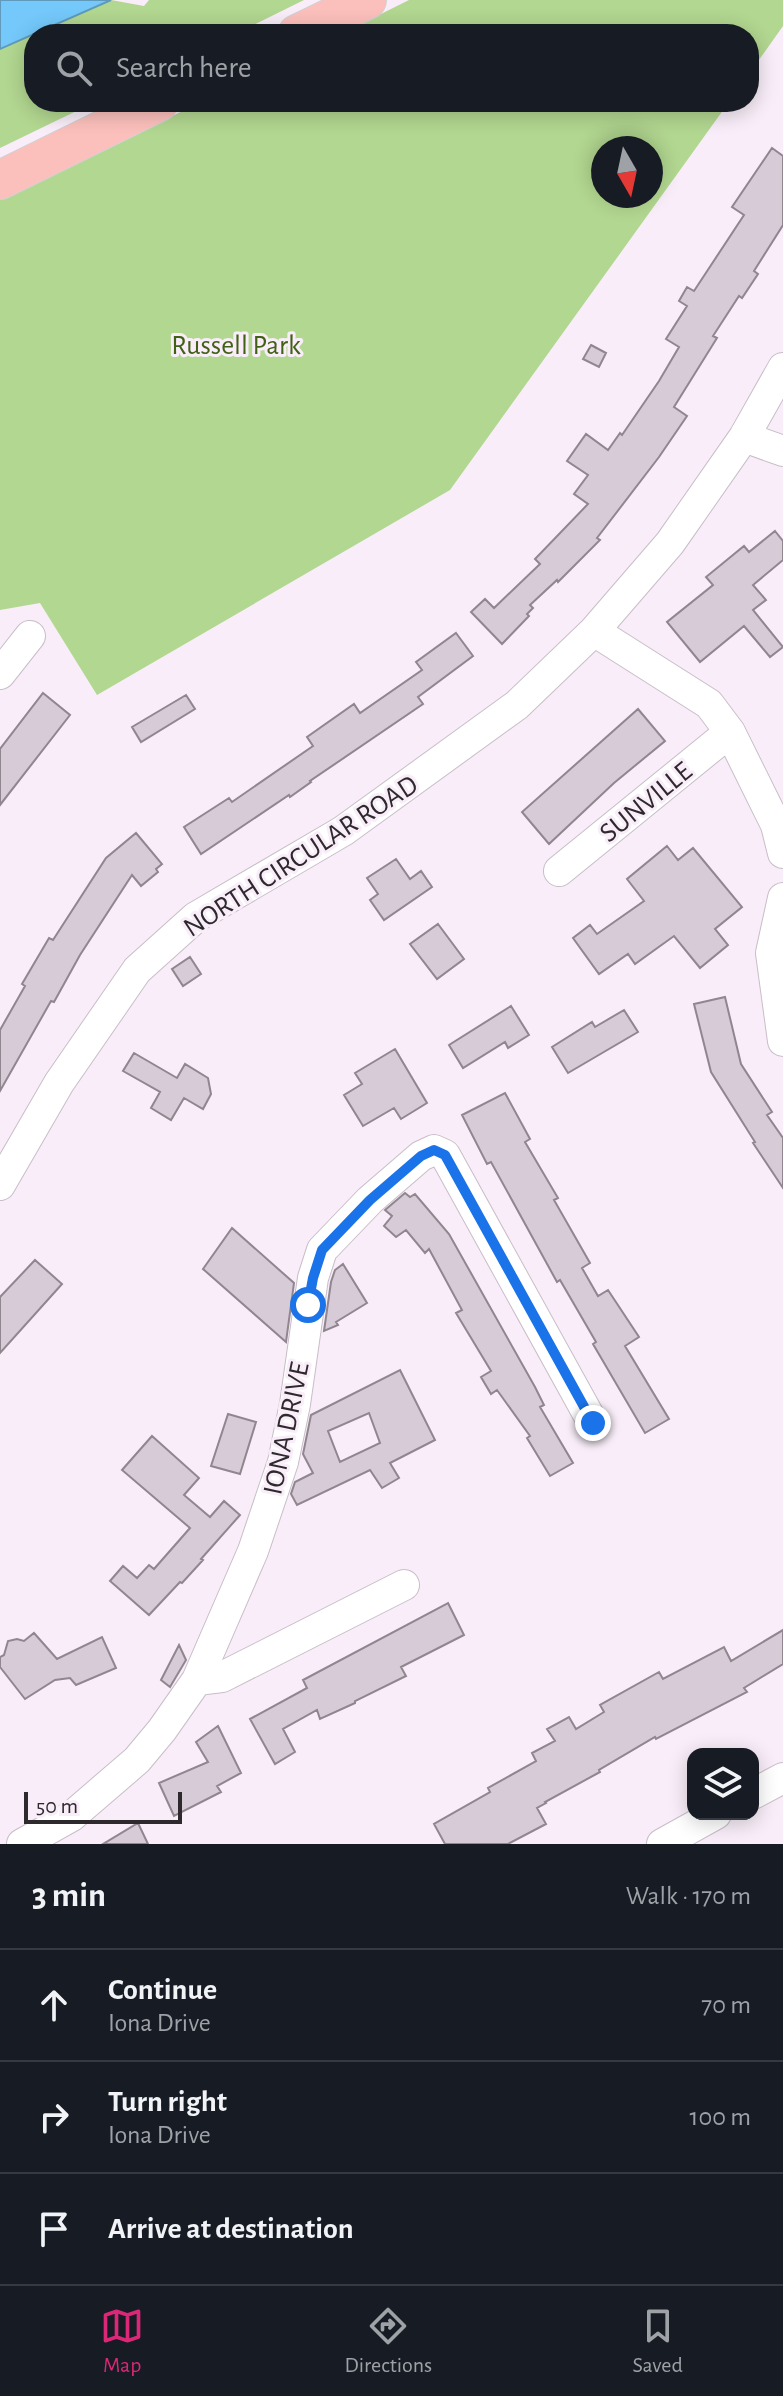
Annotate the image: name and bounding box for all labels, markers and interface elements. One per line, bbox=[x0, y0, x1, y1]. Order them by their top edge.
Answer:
search box bbox=[24, 24, 759, 112]
icon: search bbox=[52, 46, 96, 90]
text: Search here bbox=[116, 53, 252, 83]
north arrow bbox=[591, 136, 663, 208]
park label: Russell Park bbox=[171, 332, 301, 360]
street label: SUNVILLE bbox=[595, 757, 698, 848]
street label: NORTH CIRCULAR ROAD bbox=[179, 771, 423, 943]
route start bbox=[290, 1287, 326, 1323]
street label: IONA DRIVE bbox=[259, 1360, 315, 1497]
route end bbox=[575, 1405, 611, 1441]
map controls bbox=[687, 1748, 759, 1820]
button: layers bbox=[687, 1748, 759, 1820]
scale bar bbox=[24, 1788, 182, 1824]
text: 50 m bbox=[36, 1795, 78, 1817]
text: 3 min bbox=[32, 1879, 106, 1913]
text: Walk · 170 m bbox=[626, 1883, 751, 1909]
text: Continue bbox=[108, 1975, 217, 2005]
icon: ahead bbox=[32, 1983, 76, 2027]
text: 70 m bbox=[701, 1992, 751, 2018]
text: Iona Drive bbox=[108, 2010, 211, 2036]
text: Turn right bbox=[108, 2087, 227, 2117]
icon: right bbox=[32, 2095, 76, 2139]
text: 100 m bbox=[690, 2104, 751, 2130]
text: Iona Drive bbox=[108, 2122, 211, 2148]
icon: arrive bbox=[32, 2207, 76, 2251]
text: Arrive at destination bbox=[108, 2214, 354, 2244]
tab: Map bbox=[100, 2304, 144, 2378]
tab: Directions bbox=[344, 2304, 432, 2378]
tab: Saved bbox=[632, 2304, 683, 2378]

